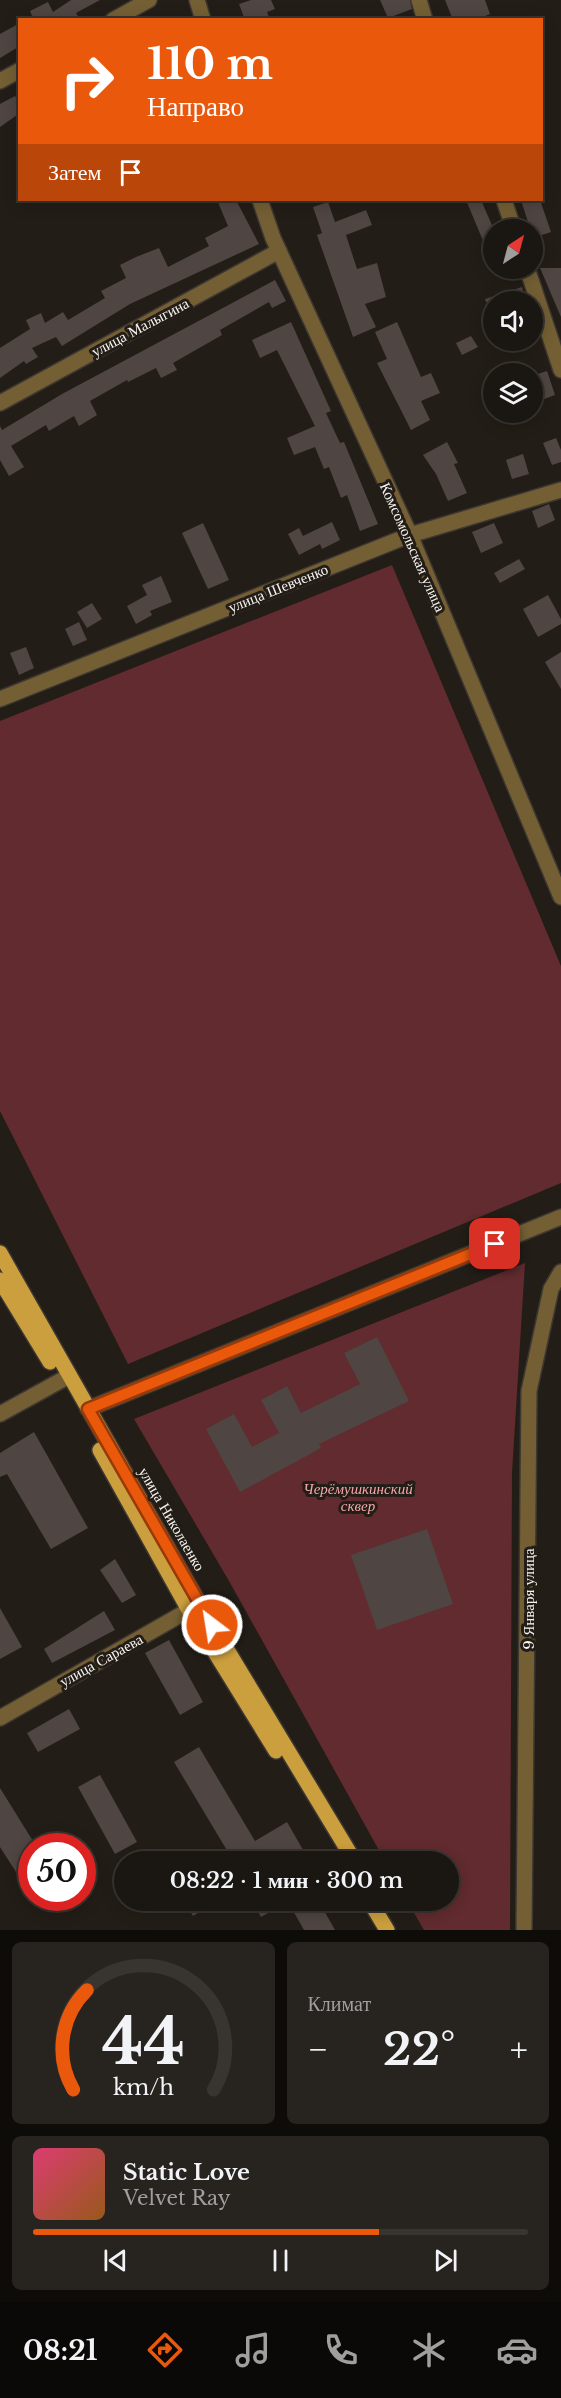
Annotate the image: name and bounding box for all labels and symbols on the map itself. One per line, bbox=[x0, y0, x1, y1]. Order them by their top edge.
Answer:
north arrow bbox=[483, 219, 543, 279]
street label: улица Малыгина bbox=[88, 293, 192, 361]
street label: Комсомольская улица bbox=[376, 479, 450, 615]
street label: улица Шевченко bbox=[225, 559, 331, 617]
pin bbox=[469, 1218, 520, 1269]
street label: улица Николаенко bbox=[135, 1464, 209, 1574]
park label: Черёмушкинский сквер bbox=[303, 1479, 413, 1515]
street label: 9 Января улица bbox=[519, 1548, 538, 1650]
position arrow bbox=[180, 1593, 244, 1657]
street label: улица Сараева bbox=[56, 1629, 146, 1691]
speed limit sign: 50 bbox=[18, 1833, 96, 1911]

